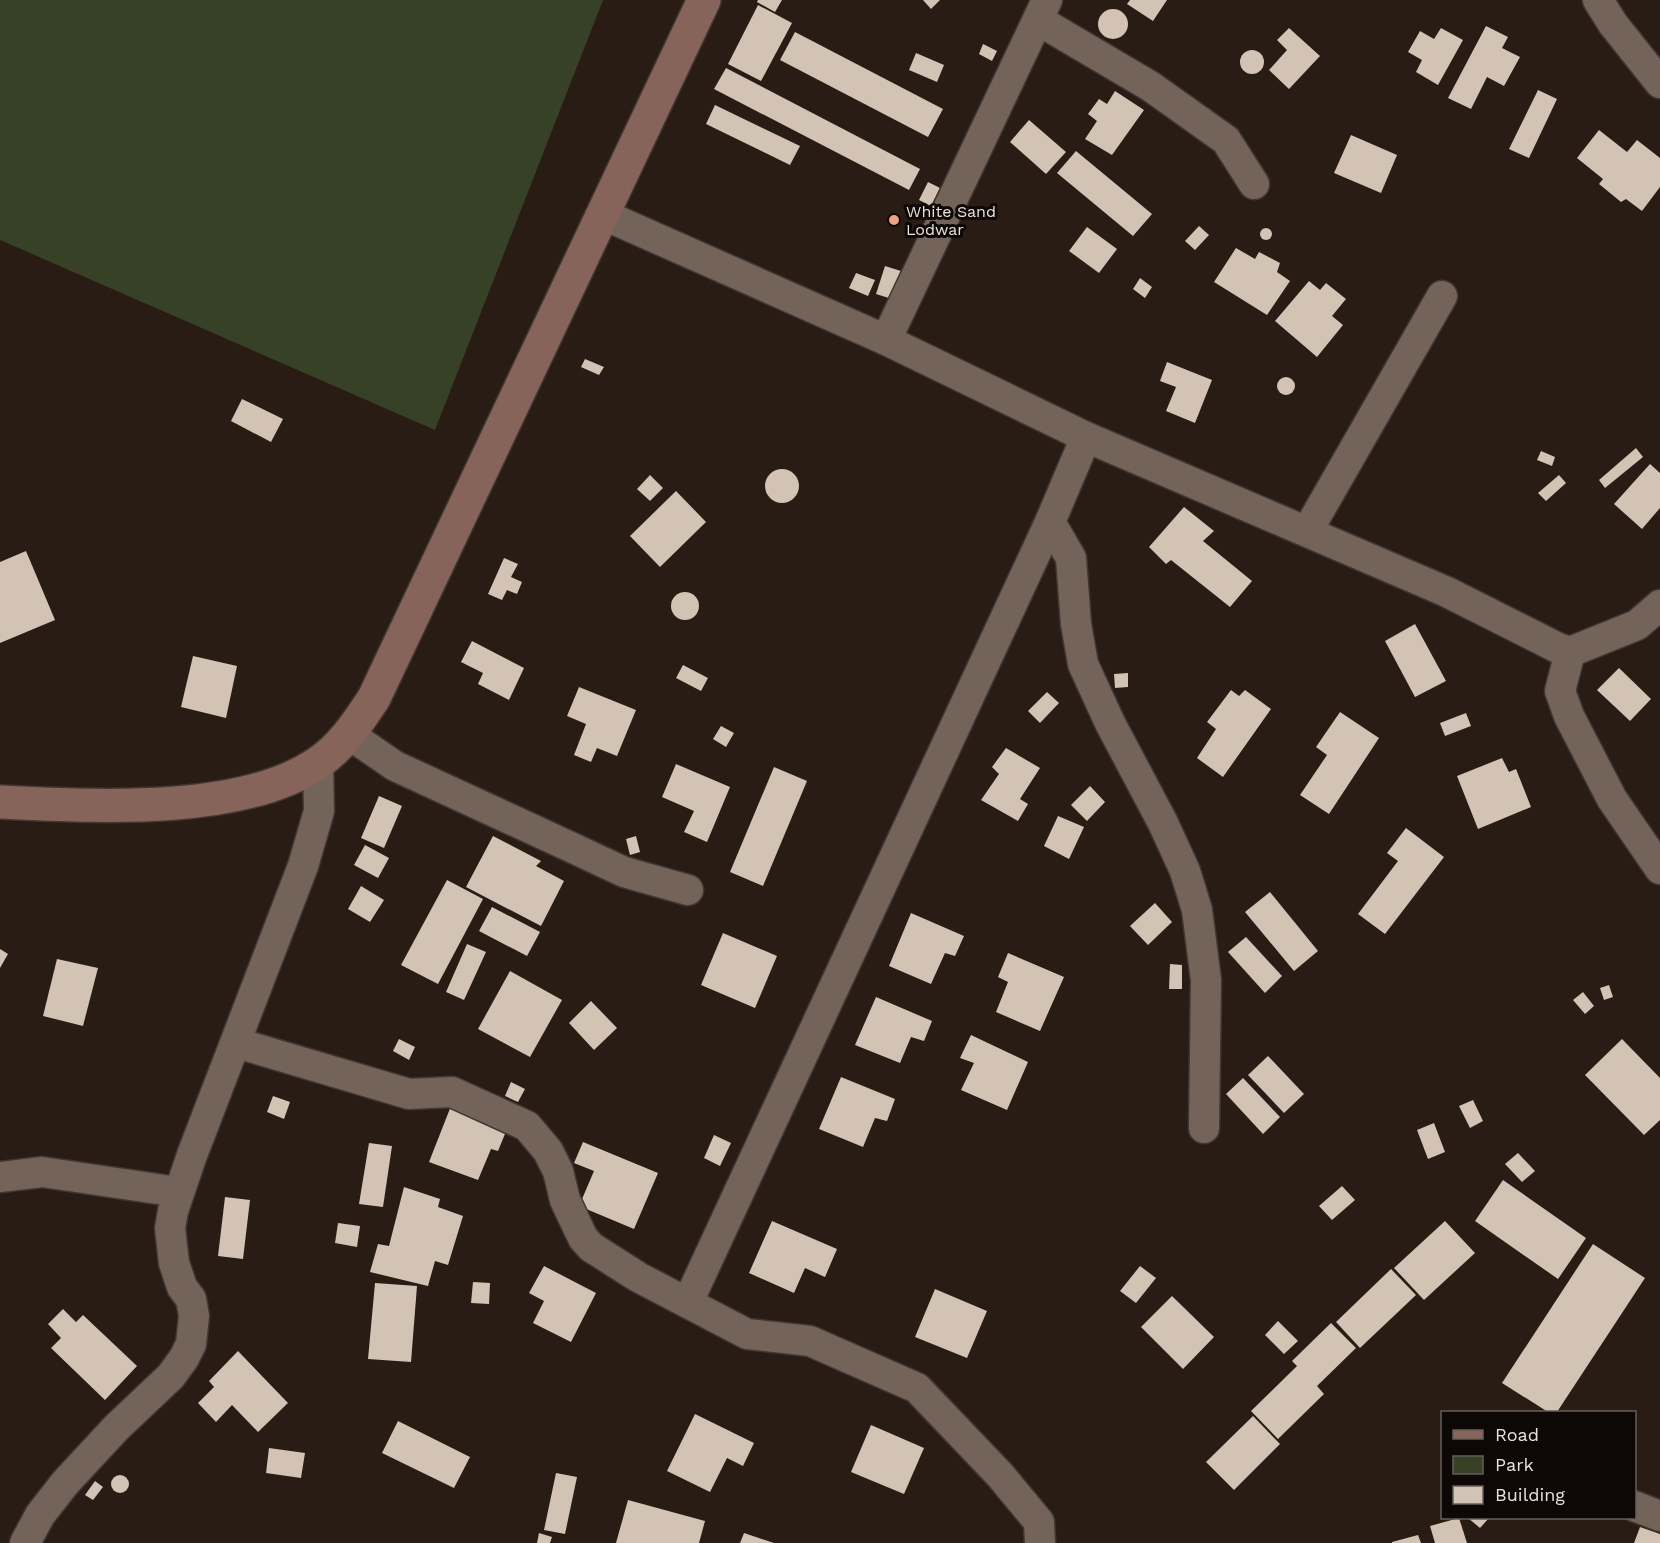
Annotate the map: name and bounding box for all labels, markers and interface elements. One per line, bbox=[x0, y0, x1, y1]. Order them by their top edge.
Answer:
place label: White Sand Lodwar bbox=[906, 202, 996, 239]
marker: White Sand Lodwar bbox=[887, 213, 901, 227]
legend bbox=[1441, 1411, 1636, 1519]
text: Road bbox=[1495, 1424, 1539, 1445]
text: Park bbox=[1495, 1454, 1534, 1475]
text: Building bbox=[1495, 1484, 1565, 1505]

